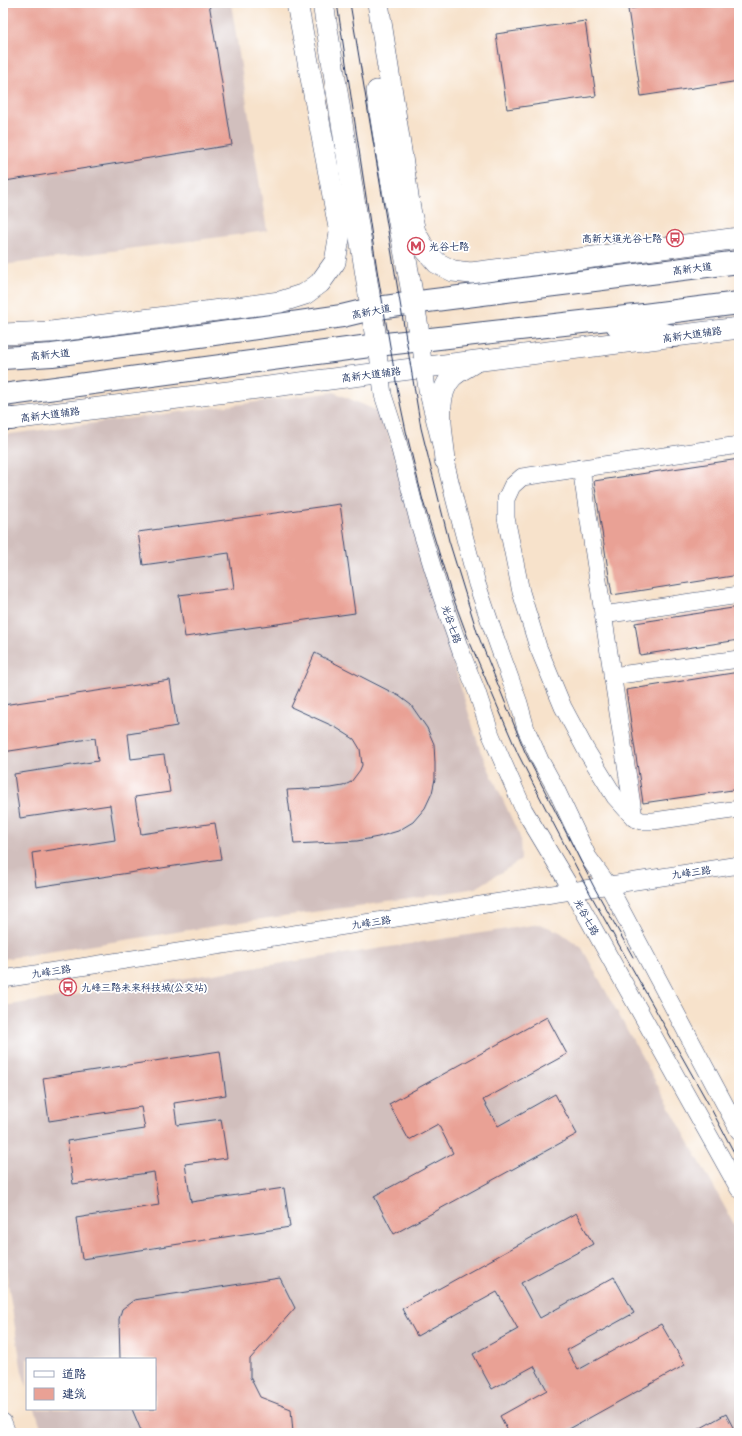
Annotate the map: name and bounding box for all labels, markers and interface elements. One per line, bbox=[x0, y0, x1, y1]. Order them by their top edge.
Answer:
bus stop icon: 高新大道光谷七路 bbox=[665, 228, 685, 248]
place label: 高新大道光谷七路 bbox=[582, 232, 662, 245]
metro station icon: 光谷七路 bbox=[406, 236, 426, 256]
place label: 光谷七路 bbox=[429, 240, 469, 253]
street label: 高新大道 bbox=[671, 260, 713, 277]
street label: 高新大道 bbox=[350, 301, 392, 322]
street label: 高新大道辅路 bbox=[661, 324, 723, 345]
street label: 高新大道 bbox=[30, 346, 71, 363]
street label: 高新大道辅路 bbox=[340, 364, 402, 385]
street label: 高新大道辅路 bbox=[19, 404, 81, 425]
street label: 光谷七路 bbox=[439, 603, 464, 645]
street label: 九峰三路 bbox=[670, 863, 712, 882]
street label: 光谷七路 bbox=[571, 897, 602, 938]
street label: 九峰三路 bbox=[350, 913, 392, 932]
street label: 九峰三路 bbox=[30, 962, 72, 981]
bus stop icon: 九峰三路未来科技城(公交站) bbox=[58, 977, 78, 997]
place label: 九峰三路未来科技城(公交站) bbox=[81, 981, 207, 994]
legend bbox=[26, 1358, 156, 1410]
text: 道路 bbox=[62, 1366, 86, 1381]
text: 建筑 bbox=[62, 1386, 86, 1401]

